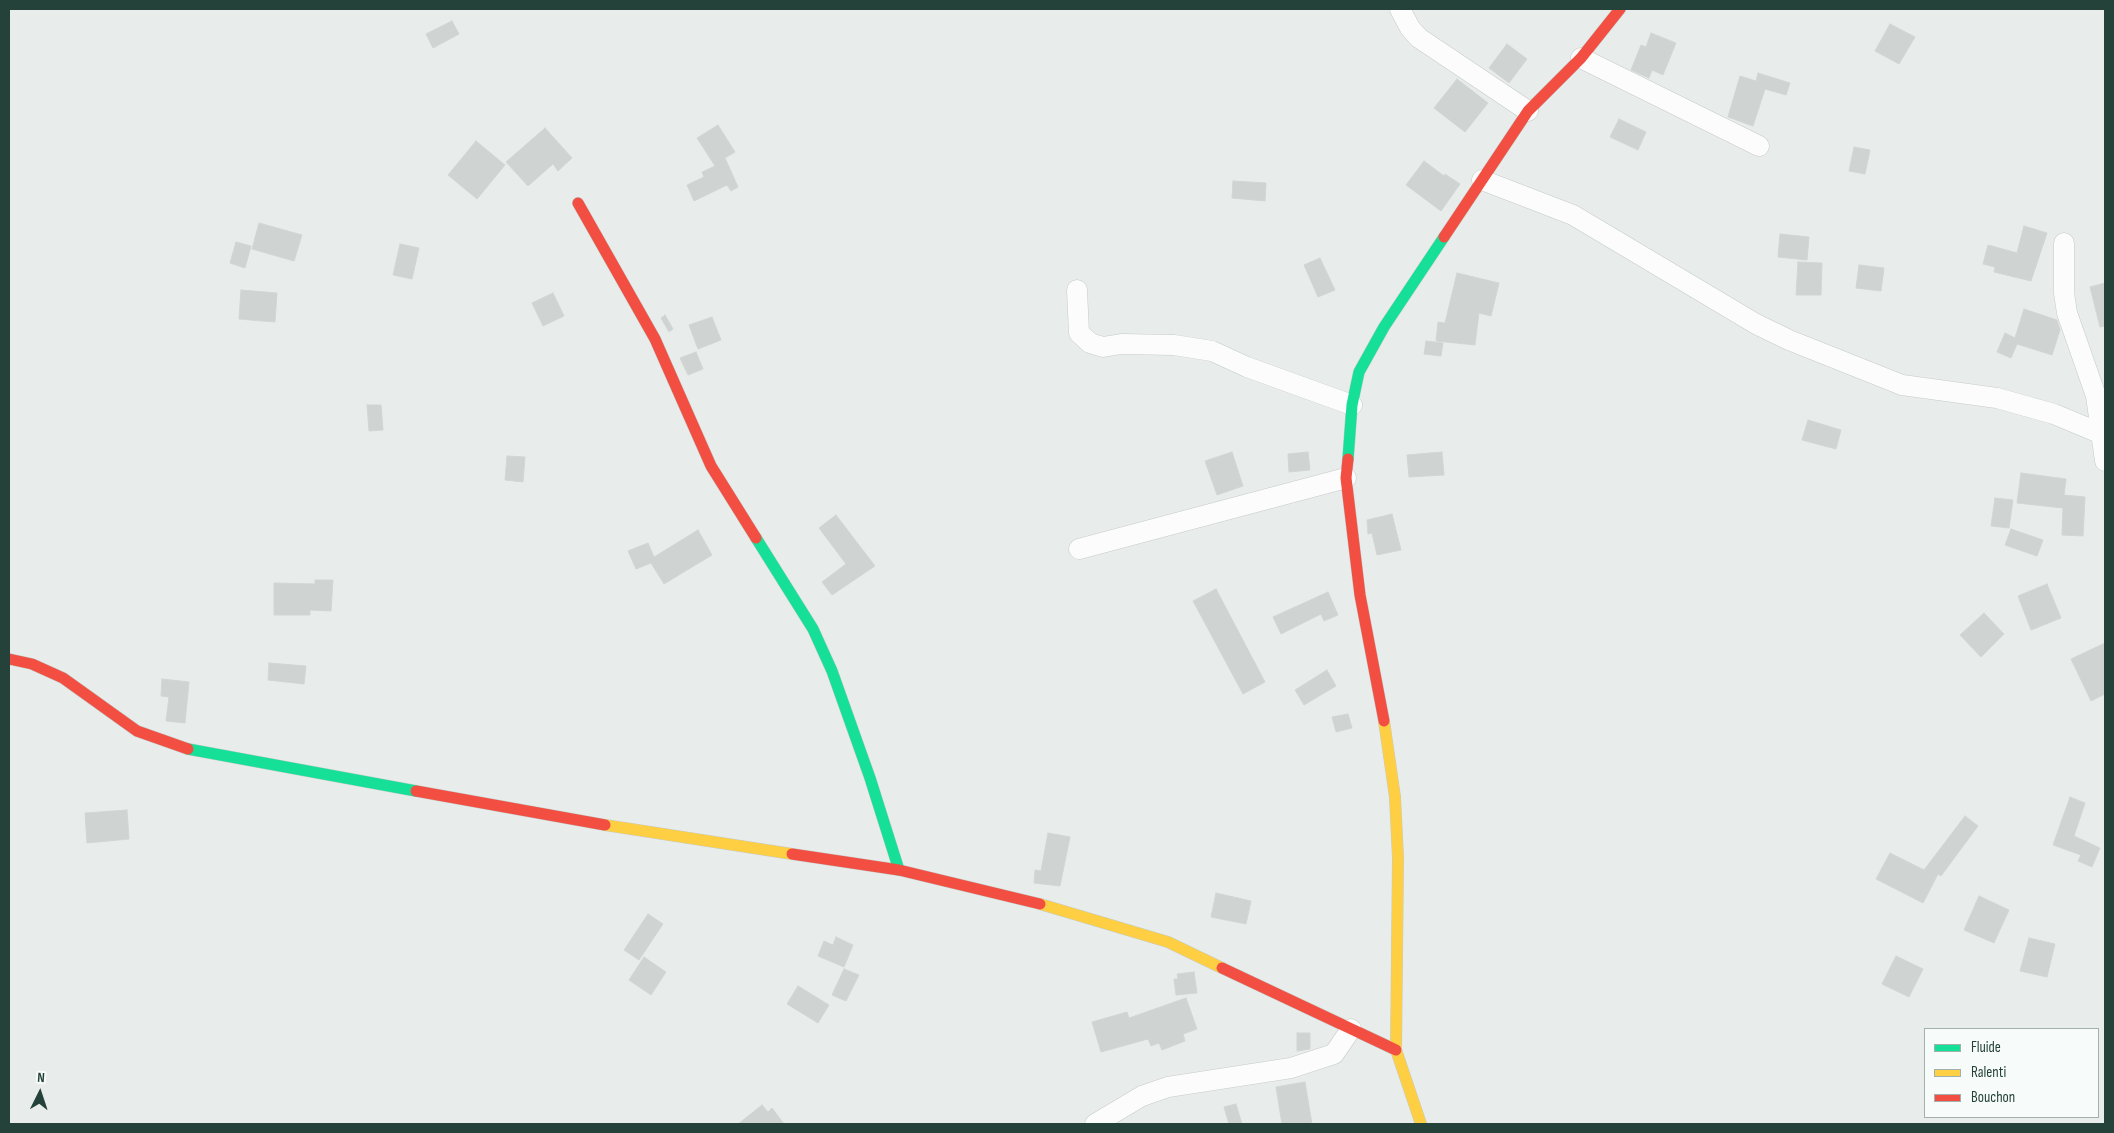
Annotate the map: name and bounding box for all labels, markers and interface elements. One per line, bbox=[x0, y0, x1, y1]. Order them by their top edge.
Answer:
legend bbox=[1924, 1028, 2099, 1118]
text: Fluide bbox=[1971, 1038, 2001, 1057]
text: Ralenti bbox=[1971, 1063, 2006, 1082]
north arrow bbox=[15, 1068, 65, 1118]
text: N bbox=[37, 1069, 45, 1086]
text: Bouchon bbox=[1971, 1088, 2015, 1107]

